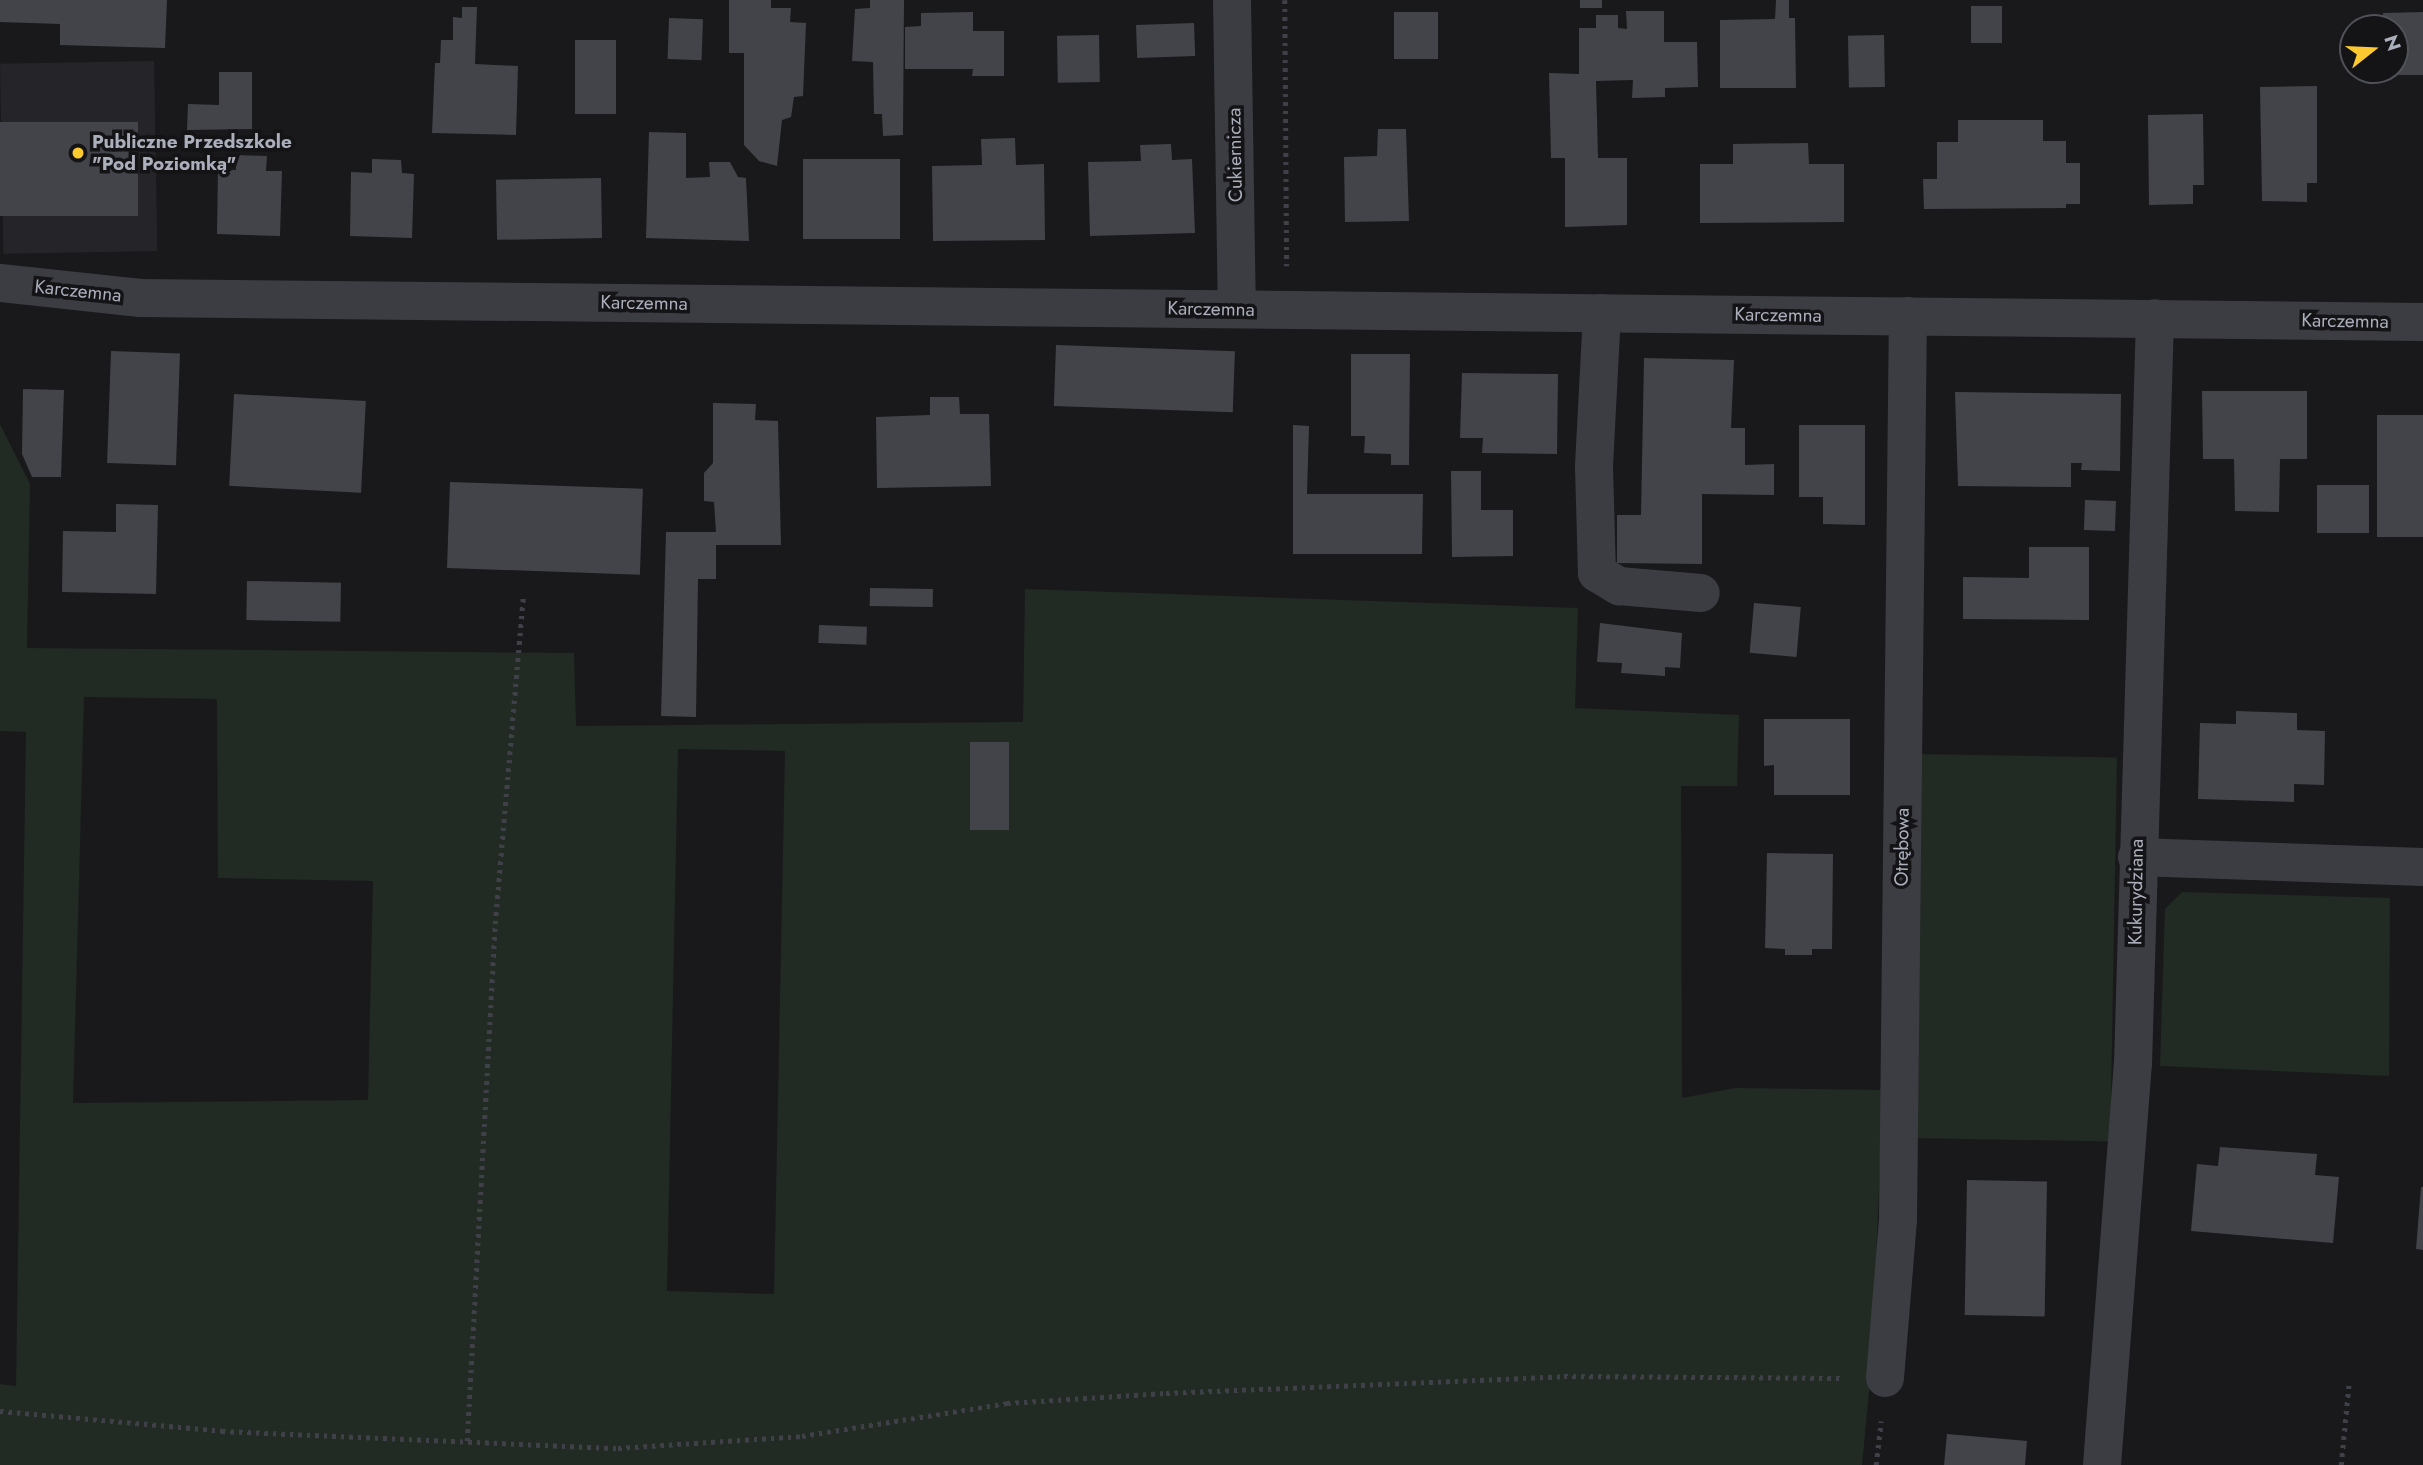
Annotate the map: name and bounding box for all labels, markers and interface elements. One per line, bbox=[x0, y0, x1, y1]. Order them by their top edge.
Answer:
north arrow bbox=[2339, 14, 2409, 84]
text: N bbox=[2377, 32, 2408, 54]
street label: Cukiernicza bbox=[1223, 108, 1247, 202]
place label: Publiczne Przedszkole "Pod Poziomką" bbox=[92, 131, 292, 175]
marker: Publiczne Przedszkole "Pod Poziomką" bbox=[70, 145, 86, 161]
street label: Karczemna bbox=[33, 275, 123, 307]
street label: Karczemna bbox=[600, 291, 688, 315]
street label: Karczemna bbox=[1167, 297, 1255, 321]
street label: Karczemna bbox=[1734, 303, 1822, 327]
street label: Karczemna bbox=[2301, 309, 2389, 333]
street label: Otrębowa bbox=[1890, 808, 1914, 886]
street label: Kukurydziana bbox=[2124, 839, 2148, 945]

